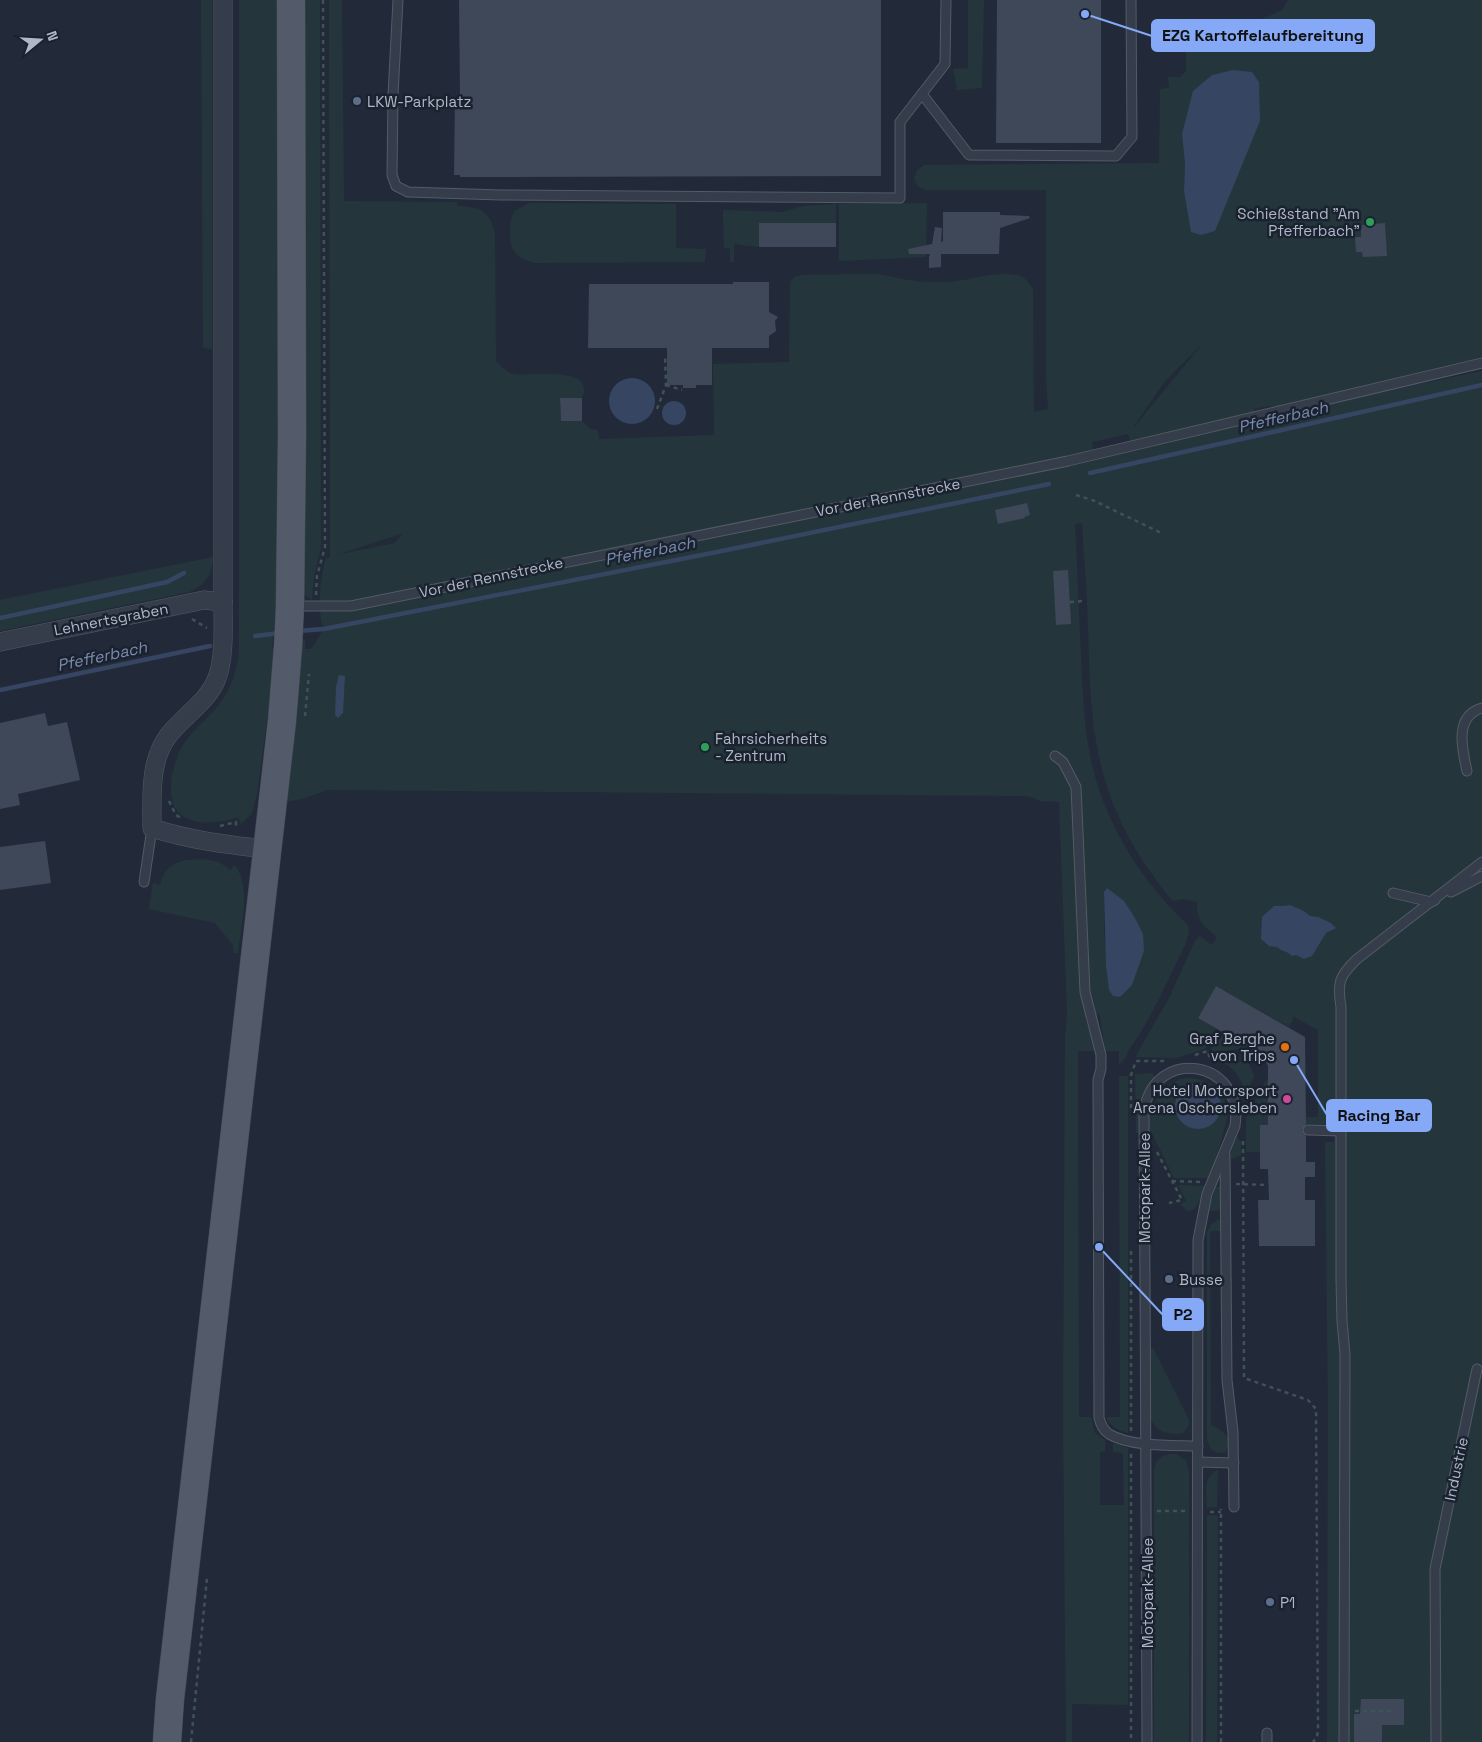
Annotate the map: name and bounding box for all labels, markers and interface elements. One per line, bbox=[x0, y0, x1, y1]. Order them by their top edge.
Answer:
north arrow bbox=[15, 15, 65, 65]
callout: EZG Kartoffelaufbereitung bbox=[1152, 20, 1374, 51]
text: EZG Kartoffelaufbereitung bbox=[1162, 25, 1364, 46]
text: N bbox=[42, 29, 62, 43]
place label: LKW-Parkplatz bbox=[367, 92, 471, 111]
marker: LKW-Parkplatz bbox=[351, 95, 363, 107]
place label: Schießstand "Am Pfefferbach" bbox=[1237, 204, 1360, 240]
marker: Schießstand "Am Pfefferbach" bbox=[1364, 216, 1376, 228]
water label: Pfefferbach bbox=[1236, 396, 1331, 438]
street label: Vor der Rennstrecke bbox=[814, 474, 962, 520]
water label: Pfefferbach bbox=[603, 532, 698, 570]
street label: Vor der Rennstrecke bbox=[417, 552, 565, 602]
street label: Lehnertsgraben bbox=[52, 599, 170, 639]
water label: Pfefferbach bbox=[55, 636, 150, 676]
place label: Fahrsicherheits - Zentrum bbox=[715, 729, 827, 765]
marker: Fahrsicherheits - Zentrum bbox=[699, 741, 711, 753]
place label: Graf Berghe von Trips bbox=[1189, 1029, 1275, 1065]
marker: Graf Berghe von Trips bbox=[1279, 1041, 1291, 1053]
place label: Hotel Motorsport Arena Oschersleben bbox=[1133, 1081, 1277, 1117]
marker: Hotel Motorsport Arena Oschersleben bbox=[1281, 1093, 1293, 1105]
callout: Racing Bar bbox=[1327, 1100, 1431, 1131]
text: Racing Bar bbox=[1337, 1105, 1421, 1126]
street label: Motopark-Allee bbox=[1135, 1133, 1154, 1243]
place label: Busse bbox=[1179, 1270, 1223, 1289]
marker: Busse bbox=[1163, 1273, 1175, 1285]
callout: P2 bbox=[1163, 1299, 1203, 1330]
text: P2 bbox=[1173, 1304, 1193, 1325]
street label: Industrie bbox=[1440, 1435, 1472, 1503]
street label: Motopark-Allee bbox=[1138, 1538, 1157, 1648]
place label: P1 bbox=[1280, 1593, 1295, 1612]
marker: P1 bbox=[1264, 1596, 1276, 1608]

